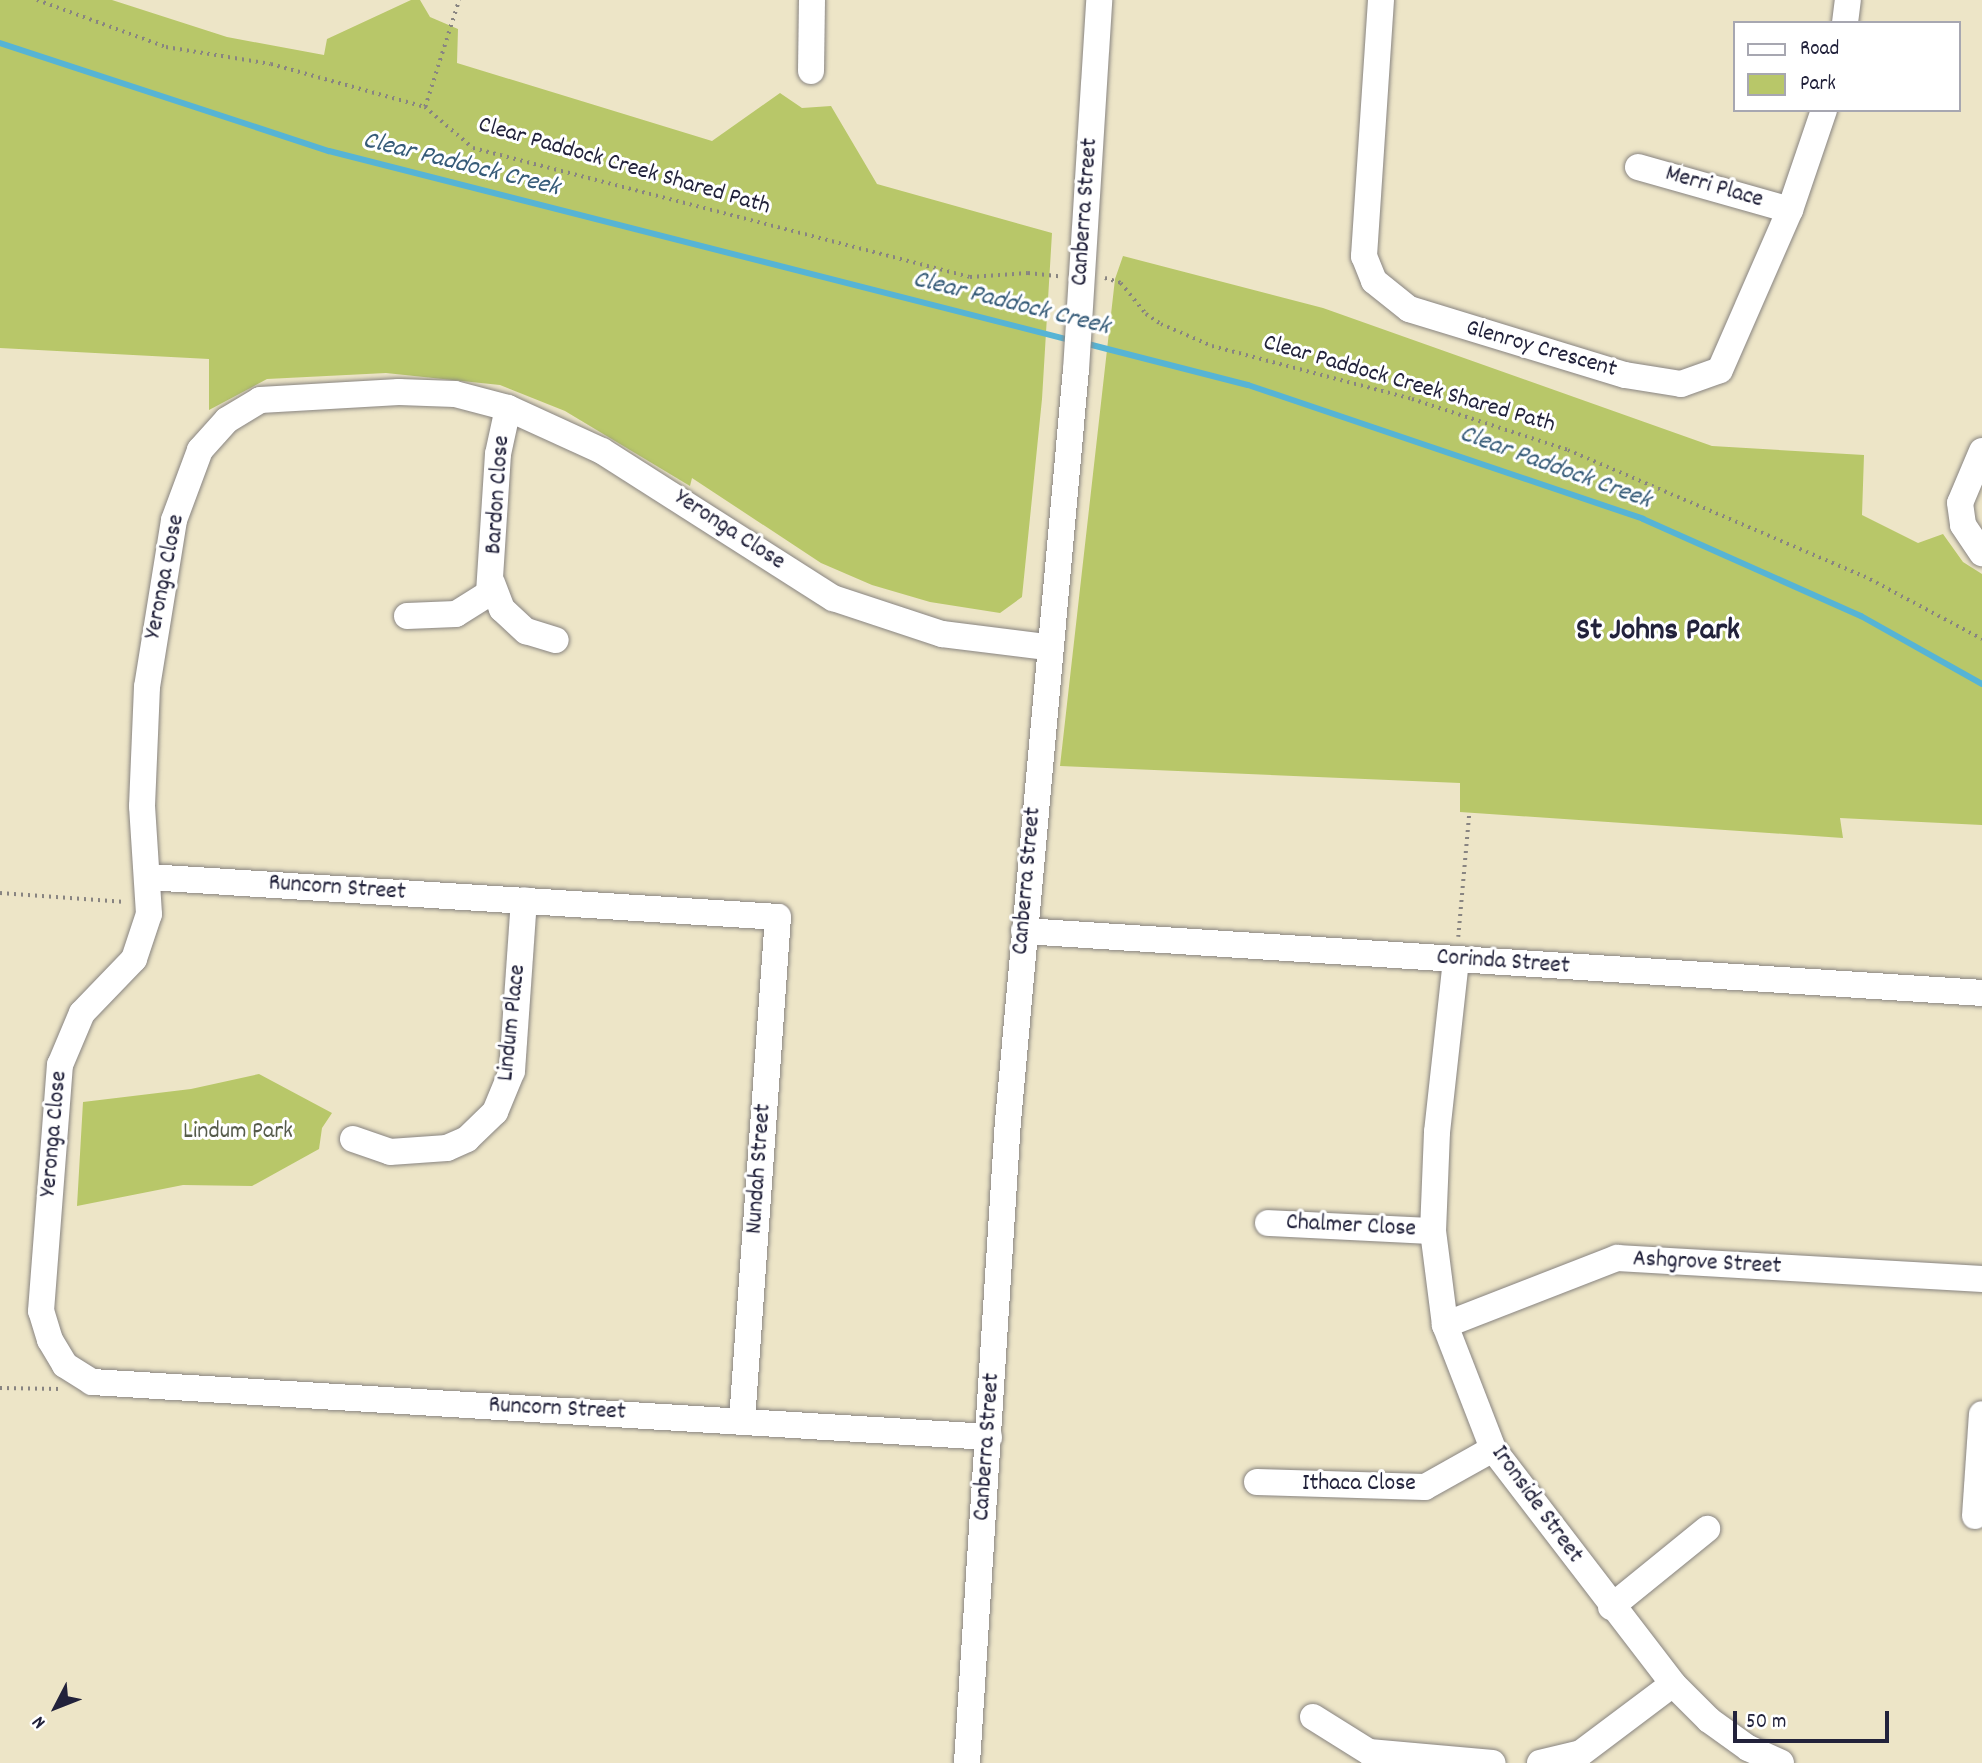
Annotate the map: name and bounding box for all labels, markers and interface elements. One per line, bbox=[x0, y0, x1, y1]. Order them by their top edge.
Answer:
legend bbox=[1734, 21, 1961, 112]
text: Road bbox=[1800, 35, 1839, 65]
text: Park bbox=[1800, 70, 1836, 100]
street label: Clear Paddock Creek Shared Path bbox=[475, 111, 773, 223]
water label: Clear Paddock Creek bbox=[360, 126, 562, 204]
street label: Canberra Street bbox=[1066, 137, 1106, 287]
street label: Merri Place bbox=[1662, 160, 1766, 216]
water label: Clear Paddock Creek bbox=[910, 265, 1112, 343]
street label: Glenroy Crescent bbox=[1462, 315, 1620, 385]
street label: Clear Paddock Creek Shared Path bbox=[1260, 329, 1558, 441]
water label: Clear Paddock Creek bbox=[1455, 419, 1655, 517]
street label: Bardon Close bbox=[480, 435, 518, 555]
street label: Yeronga Close bbox=[668, 485, 790, 577]
street label: Yeronga Close bbox=[140, 512, 192, 642]
district label: St Johns Park bbox=[1576, 613, 1740, 651]
street label: Canberra Street bbox=[1007, 806, 1049, 956]
street label: Runcorn Street bbox=[268, 870, 406, 908]
street label: Corinda Street bbox=[1436, 944, 1570, 982]
street label: Lindum Place bbox=[493, 963, 533, 1083]
street label: Yeronga Close bbox=[35, 1070, 75, 1198]
street label: Nundah Street bbox=[741, 1103, 779, 1235]
park label: Lindum Park bbox=[183, 1119, 293, 1147]
street label: Chalmer Close bbox=[1285, 1209, 1417, 1245]
street label: Ashgrove Street bbox=[1632, 1246, 1782, 1282]
street label: Canberra Street bbox=[968, 1372, 1008, 1522]
street label: Runcorn Street bbox=[488, 1392, 626, 1428]
street label: Ironside Street bbox=[1484, 1441, 1588, 1569]
street label: Ithaca Close bbox=[1302, 1471, 1416, 1499]
north arrow bbox=[21, 1672, 91, 1742]
scale bar bbox=[1737, 1696, 1893, 1740]
text: 50 m bbox=[1746, 1708, 1786, 1738]
text: N bbox=[27, 1709, 53, 1734]

